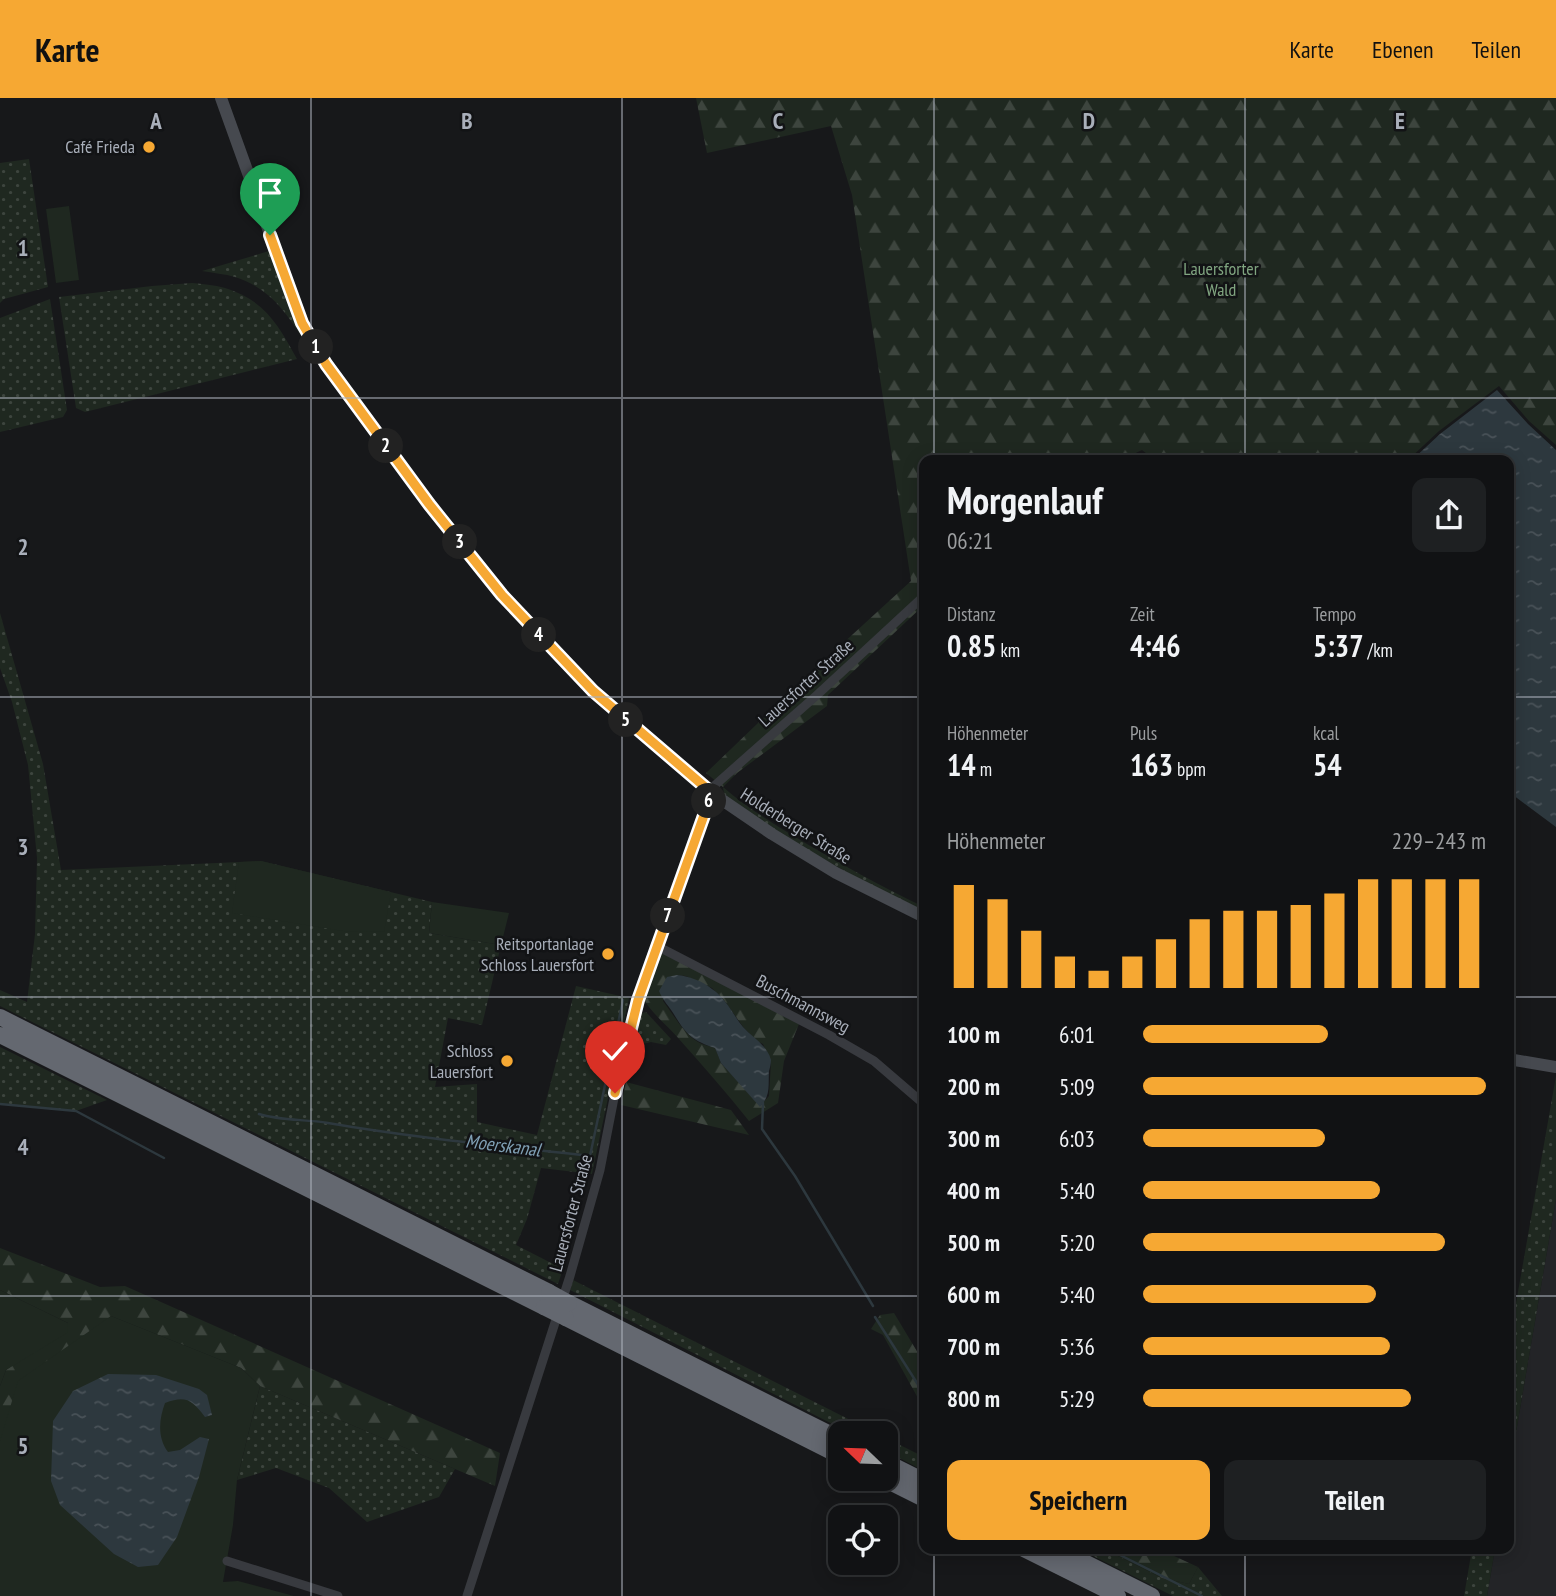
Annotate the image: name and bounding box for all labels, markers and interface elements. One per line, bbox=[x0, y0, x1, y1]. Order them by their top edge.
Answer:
text: Karte bbox=[35, 28, 100, 71]
text: Karte bbox=[1290, 34, 1334, 65]
text: Ebenen bbox=[1372, 34, 1434, 65]
text: Teilen bbox=[1472, 34, 1521, 65]
text: A bbox=[149, 106, 162, 135]
text: B bbox=[461, 106, 473, 135]
text: C bbox=[773, 106, 784, 135]
text: D bbox=[1083, 106, 1095, 135]
text: E bbox=[1395, 106, 1405, 135]
place label: Café Frieda bbox=[65, 135, 135, 158]
marker: Café Frieda bbox=[141, 139, 157, 155]
pin bbox=[240, 163, 300, 235]
icon: arrive bbox=[251, 174, 289, 212]
text: 1 bbox=[18, 233, 29, 262]
park label: Lauersforter Wald bbox=[1183, 257, 1259, 301]
pin: 1 bbox=[298, 330, 334, 364]
text: 1 bbox=[311, 334, 320, 358]
pin: 2 bbox=[368, 428, 404, 464]
text: 2 bbox=[381, 433, 390, 457]
text: Morgenlauf bbox=[947, 475, 1102, 524]
button: share bbox=[1412, 478, 1486, 552]
pin: 3 bbox=[442, 524, 477, 560]
text: 06:21 bbox=[947, 526, 993, 555]
text: 3 bbox=[455, 529, 464, 553]
text: 2 bbox=[18, 532, 29, 561]
text: Distanz bbox=[947, 602, 996, 626]
text: Zeit bbox=[1130, 602, 1155, 626]
text: Tempo bbox=[1313, 602, 1356, 626]
pin: 4 bbox=[522, 618, 556, 652]
text: 4 bbox=[534, 622, 543, 646]
text: 0.85 bbox=[947, 626, 996, 665]
text: 4:46 bbox=[1130, 626, 1181, 665]
text: 5:37 bbox=[1313, 626, 1364, 665]
street label: Lauersforter Straße bbox=[753, 634, 858, 731]
text: km bbox=[996, 638, 1020, 662]
text: /km bbox=[1364, 638, 1393, 662]
pin: 5 bbox=[608, 702, 644, 738]
text: 5 bbox=[621, 707, 630, 731]
text: Höhenmeter bbox=[947, 721, 1028, 745]
text: Puls bbox=[1130, 721, 1157, 745]
text: kcal bbox=[1313, 721, 1339, 745]
text: 14 bbox=[947, 745, 976, 784]
text: 163 bbox=[1130, 745, 1173, 784]
text: 54 bbox=[1313, 745, 1342, 784]
text: m bbox=[976, 757, 992, 781]
text: bpm bbox=[1173, 757, 1206, 781]
street label: Holderberger Straße bbox=[736, 782, 856, 869]
pin: 6 bbox=[692, 784, 726, 818]
text: 6 bbox=[704, 788, 713, 812]
text: Höhenmeter bbox=[947, 826, 1045, 855]
text: 229–243 m bbox=[1392, 826, 1486, 855]
text: 3 bbox=[18, 832, 29, 861]
pin: 7 bbox=[650, 898, 686, 934]
text: 7 bbox=[663, 903, 672, 927]
place label: Reitsportanlage Schloss Lauersfort bbox=[481, 932, 594, 976]
marker: Reitsportanlage Schloss Lauersfort bbox=[600, 946, 616, 962]
street label: Buschmannsweg bbox=[752, 969, 854, 1038]
text: 100 m bbox=[947, 1020, 1000, 1049]
text: 6:01 bbox=[1059, 1020, 1095, 1049]
pin bbox=[585, 1021, 645, 1093]
icon: check bbox=[596, 1032, 634, 1070]
place label: Schloss Lauersfort bbox=[430, 1039, 493, 1083]
marker: Schloss Lauersfort bbox=[499, 1053, 515, 1069]
text: 200 m bbox=[947, 1072, 1000, 1101]
text: 5:09 bbox=[1059, 1072, 1095, 1101]
text: 300 m bbox=[947, 1124, 1000, 1153]
text: 6:03 bbox=[1059, 1124, 1095, 1153]
water label: Moerskanal bbox=[464, 1129, 543, 1162]
text: 4 bbox=[18, 1132, 29, 1161]
street label: Lauersforter Straße bbox=[544, 1152, 597, 1274]
text: 400 m bbox=[947, 1176, 1000, 1205]
text: 5:40 bbox=[1059, 1176, 1095, 1205]
text: 500 m bbox=[947, 1228, 1000, 1257]
text: 5:20 bbox=[1059, 1228, 1095, 1257]
text: 600 m bbox=[947, 1280, 1000, 1309]
text: 5:40 bbox=[1059, 1280, 1095, 1309]
text: 700 m bbox=[947, 1332, 1000, 1361]
text: 5:36 bbox=[1059, 1332, 1095, 1361]
text: 800 m bbox=[947, 1384, 1000, 1413]
text: 5:29 bbox=[1059, 1384, 1095, 1413]
north arrow bbox=[828, 1421, 898, 1491]
map controls bbox=[828, 1421, 898, 1575]
text: 5 bbox=[18, 1431, 29, 1460]
button: Speichern bbox=[947, 1460, 1210, 1540]
button: Teilen bbox=[1224, 1460, 1486, 1540]
button: locate bbox=[828, 1505, 898, 1575]

